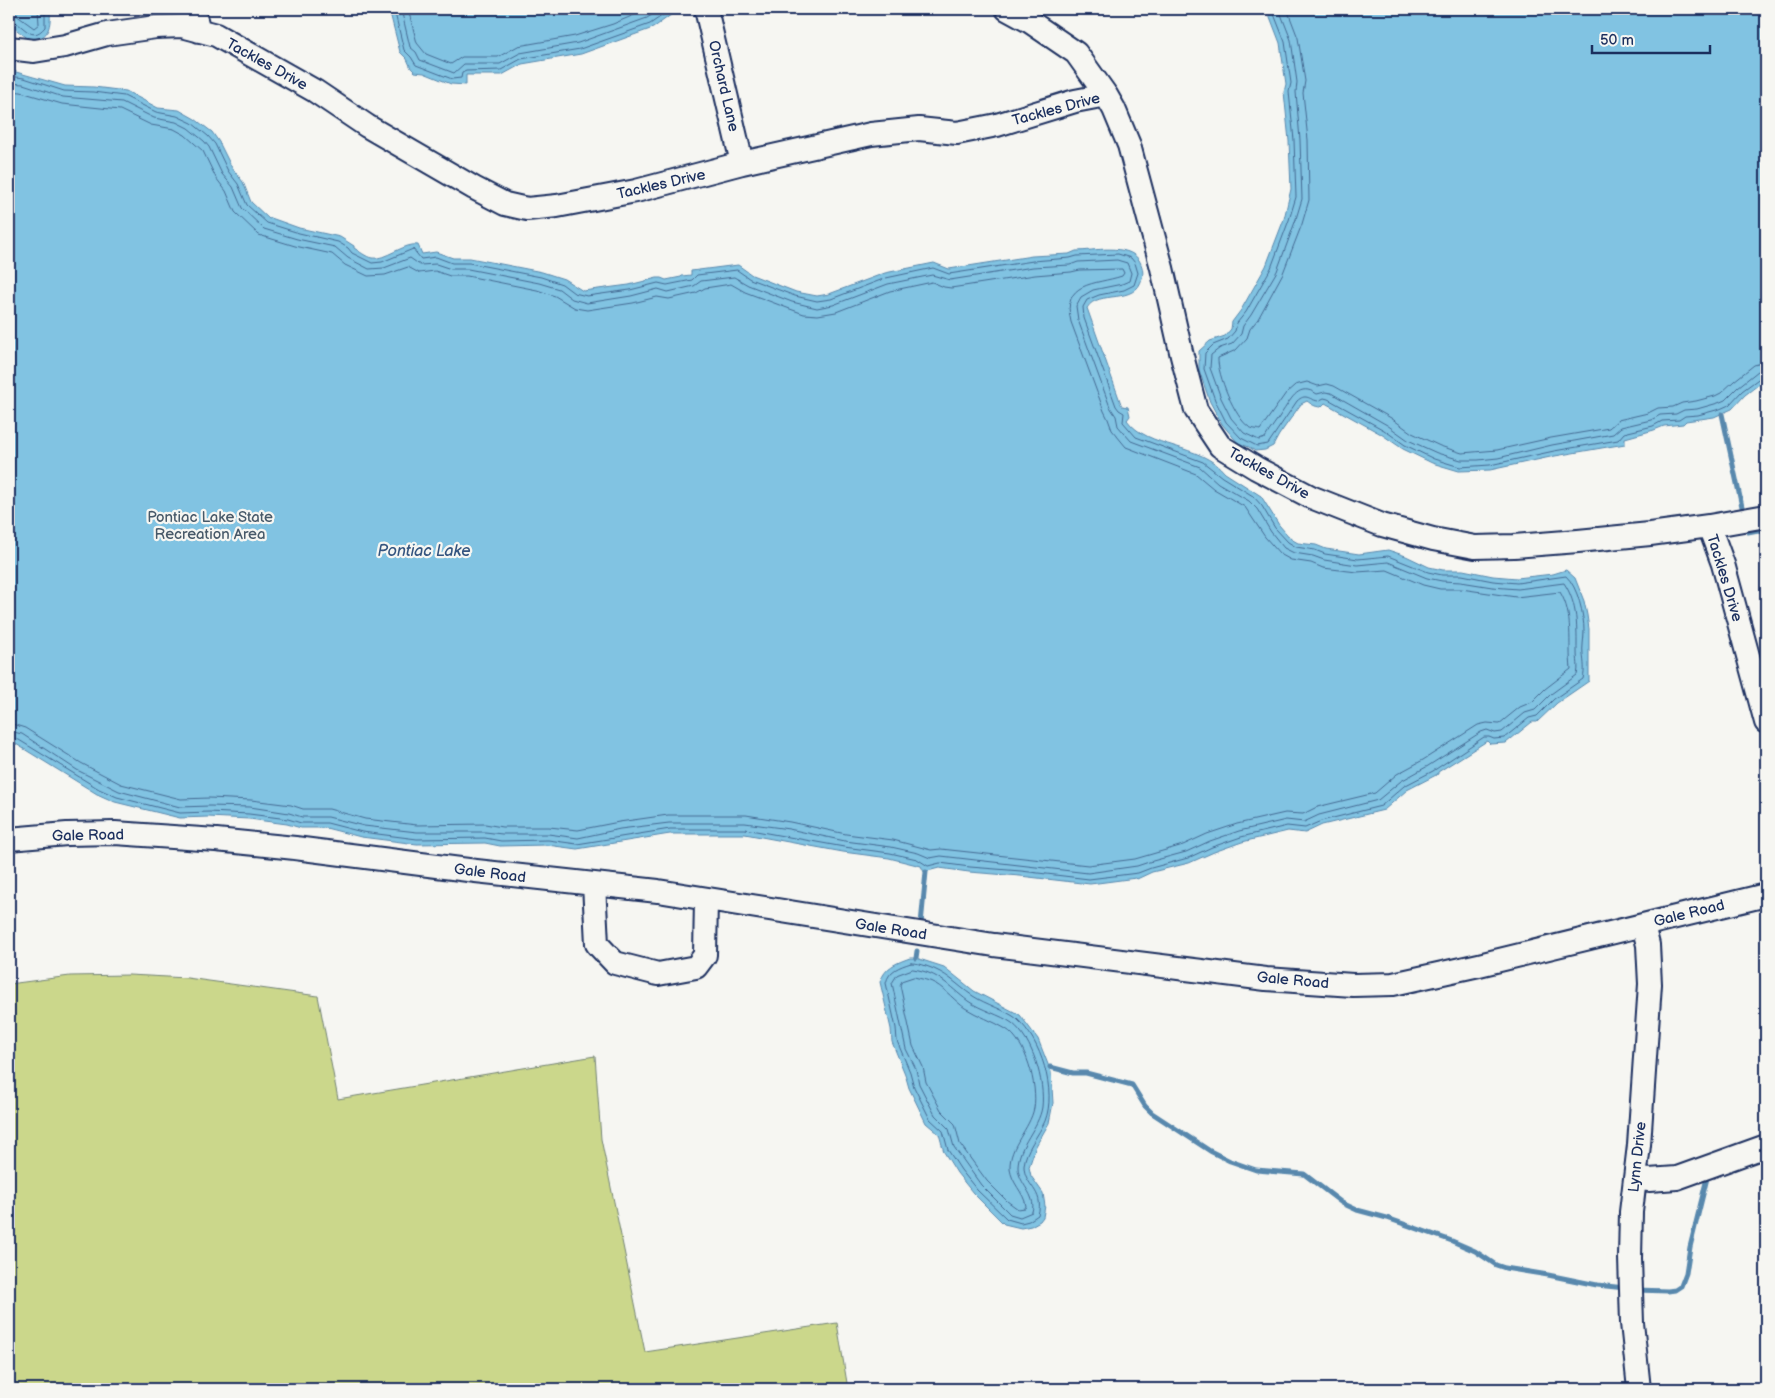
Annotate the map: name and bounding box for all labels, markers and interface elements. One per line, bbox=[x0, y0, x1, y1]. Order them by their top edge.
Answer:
scale bar bbox=[1592, 22, 1710, 54]
text: 50 m bbox=[1600, 31, 1634, 50]
street label: Tackles Drive bbox=[223, 34, 311, 95]
street label: Orchard Lane bbox=[704, 39, 743, 134]
street label: Tackles Drive bbox=[1010, 89, 1102, 130]
street label: Tackles Drive bbox=[615, 165, 707, 204]
street label: Tackles Drive bbox=[1225, 443, 1313, 504]
park label: Pontiac Lake State Recreation Area bbox=[147, 508, 273, 544]
street label: Tackles Drive bbox=[1702, 532, 1747, 624]
water label: Pontiac Lake bbox=[378, 542, 470, 561]
street label: Gale Road bbox=[52, 825, 124, 846]
street label: Gale Road bbox=[453, 860, 527, 887]
street label: Gale Road bbox=[1652, 896, 1726, 931]
street label: Gale Road bbox=[854, 914, 928, 945]
street label: Gale Road bbox=[1256, 968, 1330, 993]
street label: Lynn Drive bbox=[1624, 1121, 1651, 1193]

